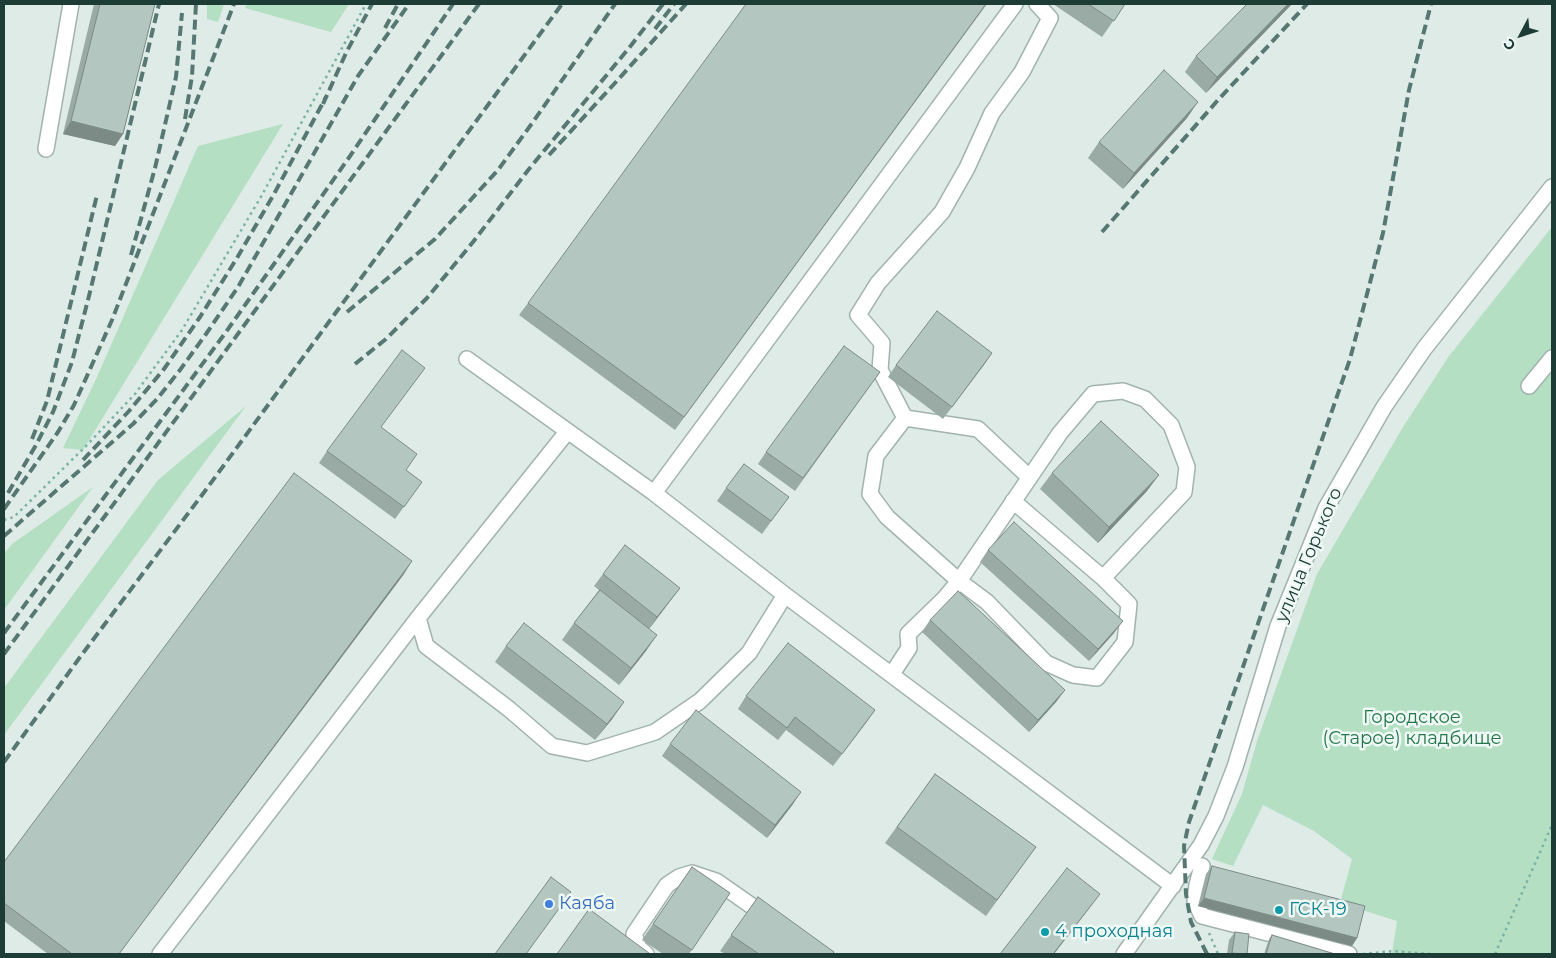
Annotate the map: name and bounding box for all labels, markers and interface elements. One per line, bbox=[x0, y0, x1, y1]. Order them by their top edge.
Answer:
north arrow bbox=[1496, 10, 1546, 60]
text: С bbox=[1499, 35, 1520, 54]
street label: улица Горького bbox=[1271, 484, 1347, 626]
park label: Городское (Старое) кладбище bbox=[1322, 707, 1502, 750]
place label: Каяба bbox=[559, 893, 615, 915]
marker: Каяба bbox=[543, 898, 555, 910]
place label: ГСК-19 bbox=[1289, 899, 1347, 921]
marker: ГСК-19 bbox=[1273, 904, 1285, 916]
place label: 4 проходная bbox=[1055, 921, 1173, 943]
marker: 4 проходная bbox=[1039, 926, 1051, 938]

